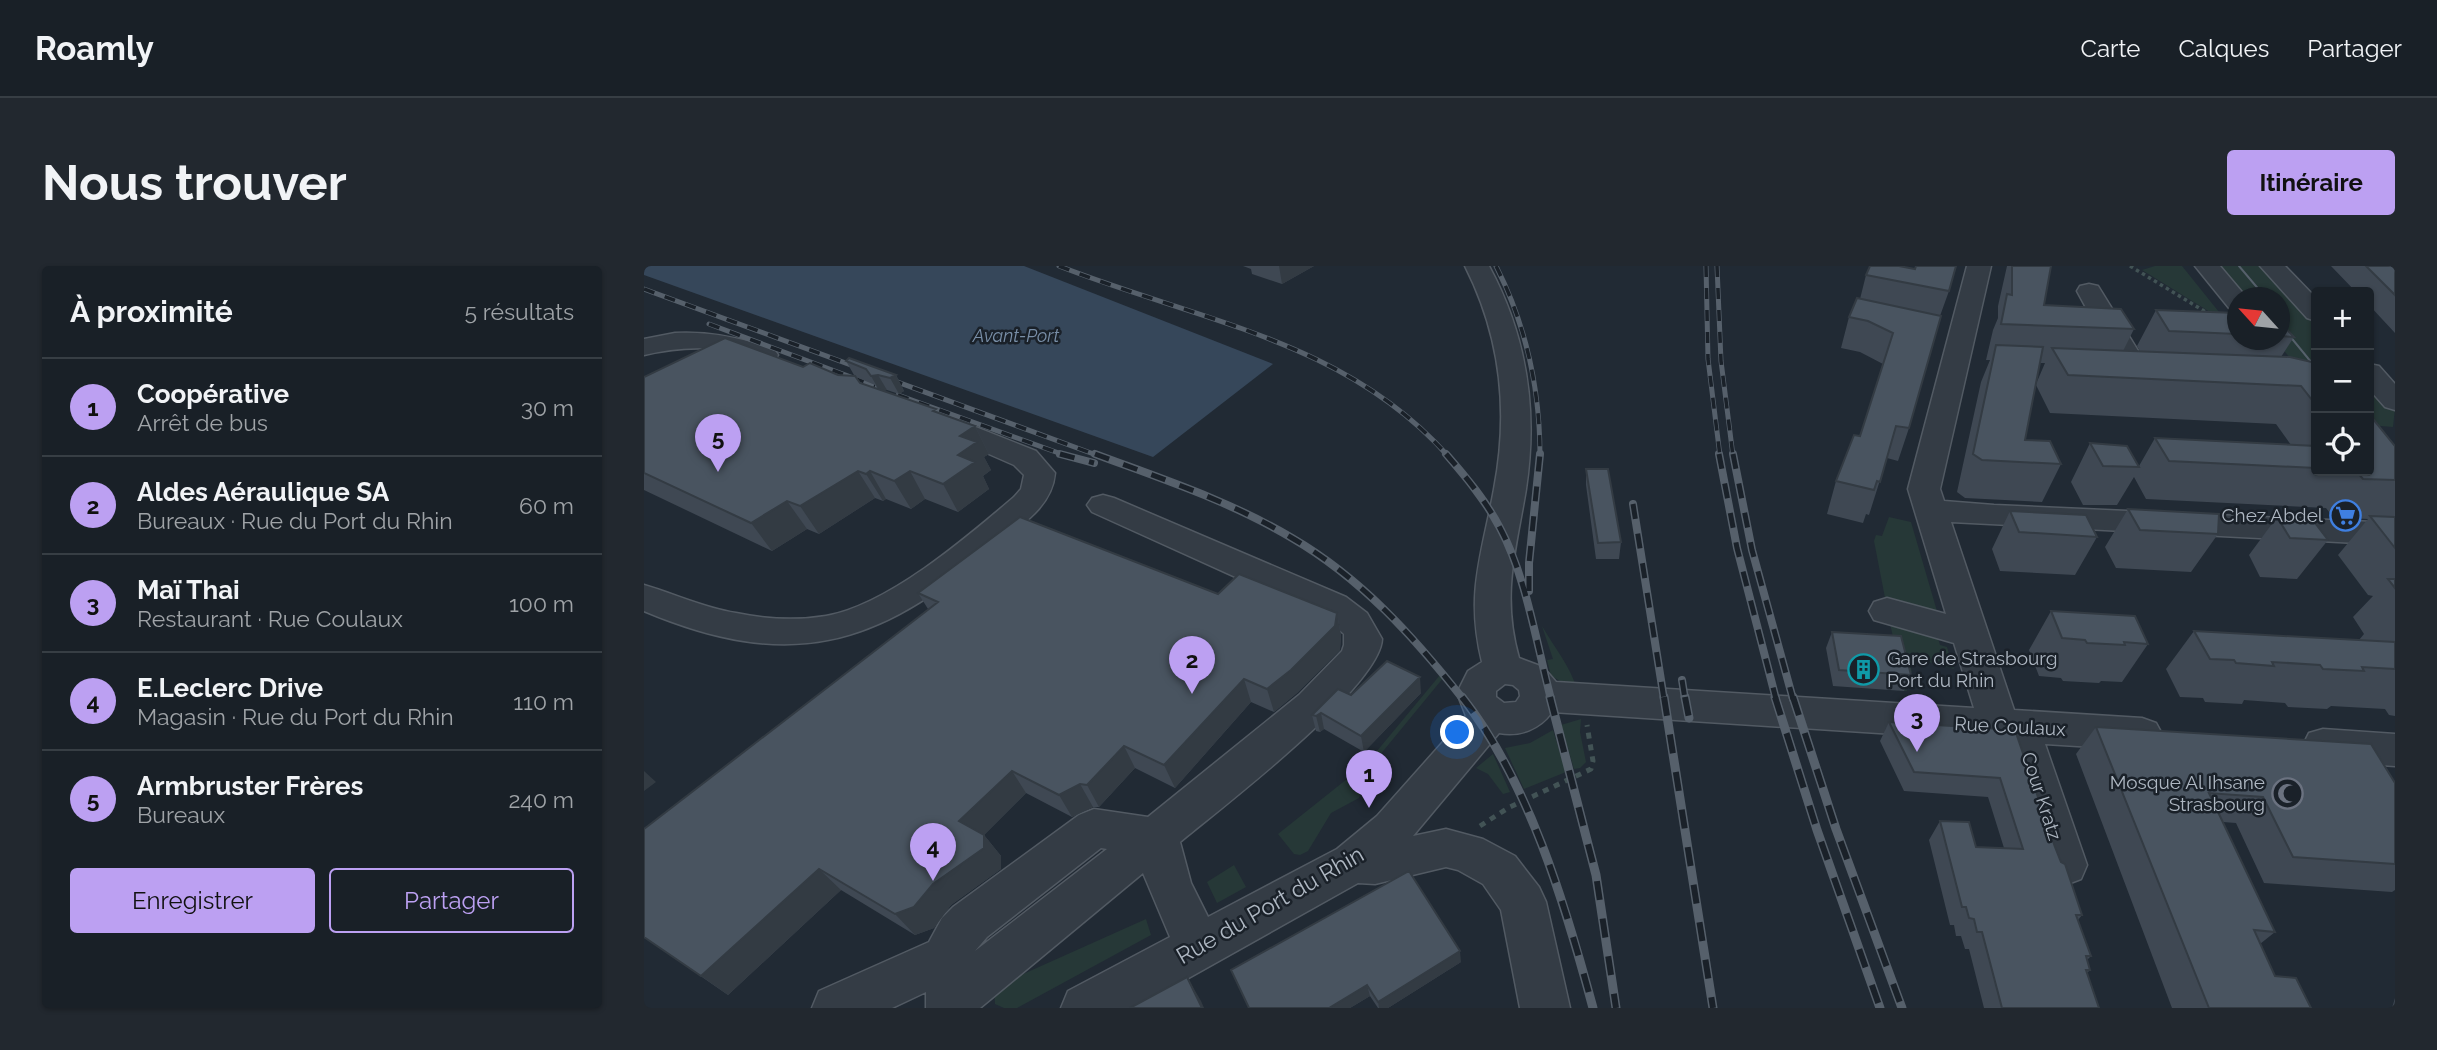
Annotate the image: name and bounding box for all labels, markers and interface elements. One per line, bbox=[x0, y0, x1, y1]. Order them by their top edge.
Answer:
text: Roamly bbox=[35, 29, 154, 68]
text: Carte bbox=[2081, 34, 2140, 63]
text: Calques bbox=[2178, 34, 2269, 63]
text: Partager bbox=[2307, 34, 2402, 63]
button: Itinéraire bbox=[2227, 150, 2395, 215]
text: Nous trouver bbox=[42, 154, 347, 211]
north arrow bbox=[2227, 287, 2290, 350]
map controls bbox=[2311, 287, 2374, 476]
button: + bbox=[2311, 287, 2374, 350]
text: À proximité bbox=[70, 294, 233, 329]
text: 5 résultats bbox=[464, 298, 574, 325]
water label: Avant-Port bbox=[972, 325, 1059, 346]
button: − bbox=[2311, 350, 2374, 413]
text: Coopérative bbox=[137, 379, 289, 409]
text: 1 bbox=[87, 394, 99, 421]
text: 30 m bbox=[521, 394, 574, 421]
text: Arrêt de bus bbox=[137, 409, 268, 436]
button: locate bbox=[2311, 413, 2374, 476]
pin: 5 bbox=[695, 414, 741, 472]
text: Aldes Aéraulique SA bbox=[137, 477, 389, 507]
text: 2 bbox=[87, 492, 99, 519]
text: 60 m bbox=[519, 492, 574, 519]
supermarket icon: Chez Abdel bbox=[2329, 498, 2363, 532]
place label: Chez Abdel bbox=[2222, 504, 2324, 526]
text: Bureaux · Rue du Port du Rhin bbox=[137, 507, 453, 534]
text: Maï Thai bbox=[137, 575, 240, 605]
text: 3 bbox=[87, 590, 99, 617]
text: 100 m bbox=[509, 590, 574, 617]
text: Restaurant · Rue Coulaux bbox=[137, 605, 403, 632]
pin: 2 bbox=[1169, 636, 1215, 694]
place label: Gare de Strasbourg Port du Rhin bbox=[1887, 647, 2058, 691]
building icon: Gare de Strasbourg Port du Rhin bbox=[1847, 652, 1881, 686]
text: E.Leclerc Drive bbox=[137, 673, 323, 703]
text: 4 bbox=[86, 688, 100, 715]
text: 110 m bbox=[513, 688, 574, 715]
pin: 3 bbox=[1894, 694, 1940, 752]
text: Magasin · Rue du Port du Rhin bbox=[137, 703, 454, 730]
street label: Rue Coulaux bbox=[1954, 712, 2067, 740]
your location bbox=[1440, 715, 1474, 749]
street label: Cour Kratz bbox=[2017, 749, 2067, 843]
pin: 1 bbox=[1346, 750, 1392, 808]
text: Armbruster Frères bbox=[137, 771, 363, 801]
place label: Mosque Al Ihsane Strasbourg bbox=[2110, 771, 2265, 815]
mosque icon: Mosque Al Ihsane Strasbourg bbox=[2271, 776, 2305, 810]
text: 5 bbox=[87, 786, 99, 813]
text: 240 m bbox=[508, 786, 574, 813]
text: Bureaux bbox=[137, 801, 225, 828]
pin: 4 bbox=[910, 823, 956, 881]
street label: Rue du Port du Rhin bbox=[1171, 840, 1368, 969]
button: Enregistrer bbox=[70, 868, 315, 933]
button: Partager bbox=[329, 868, 574, 933]

